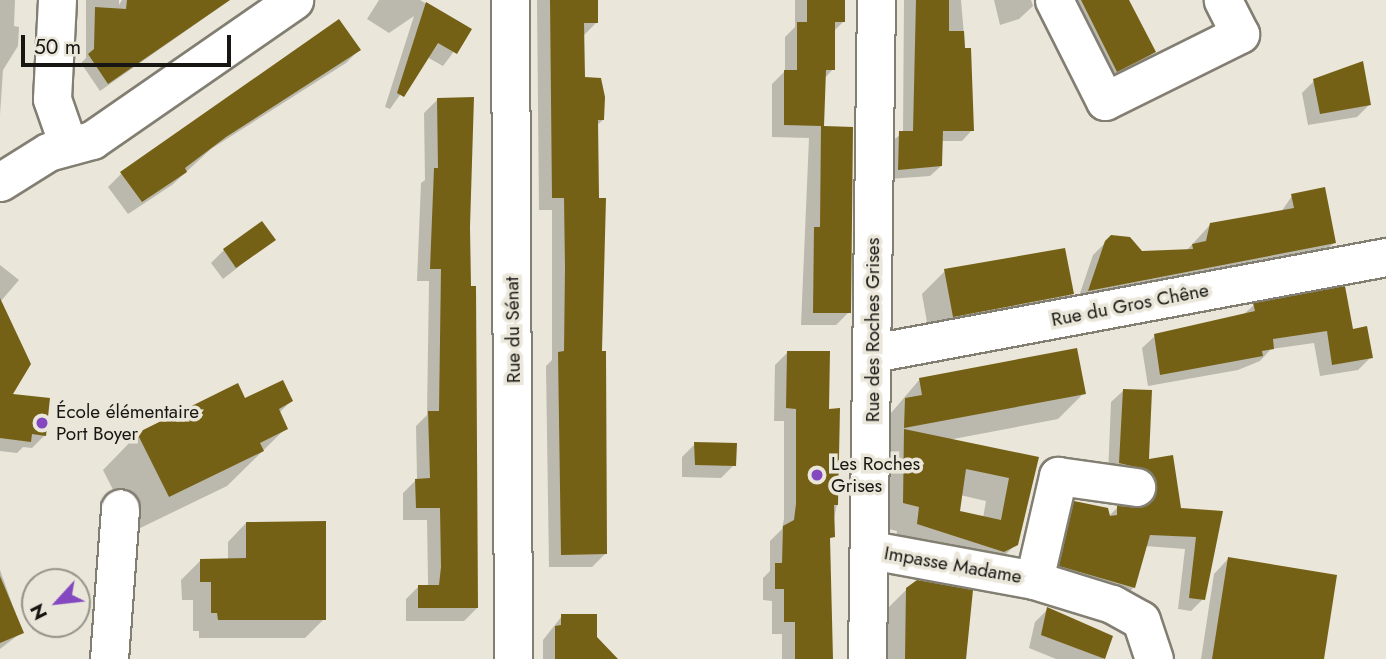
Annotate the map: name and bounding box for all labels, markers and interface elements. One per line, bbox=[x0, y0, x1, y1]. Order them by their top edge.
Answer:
scale bar bbox=[24, 21, 234, 65]
text: 50 m bbox=[34, 32, 81, 62]
street label: Rue des Roches Grises bbox=[862, 238, 884, 422]
street label: Rue du Sénat bbox=[501, 277, 525, 383]
street label: Rue du Gros Chêne bbox=[1049, 279, 1211, 331]
place label: École élémentaire Port Boyer bbox=[56, 401, 199, 445]
marker: École élémentaire Port Boyer bbox=[34, 415, 50, 431]
place label: Les Roches Grises bbox=[831, 453, 920, 497]
marker: Les Roches Grises bbox=[809, 467, 825, 483]
street label: Impasse Madame bbox=[882, 542, 1024, 588]
north arrow bbox=[21, 568, 91, 638]
text: N bbox=[23, 599, 54, 625]

